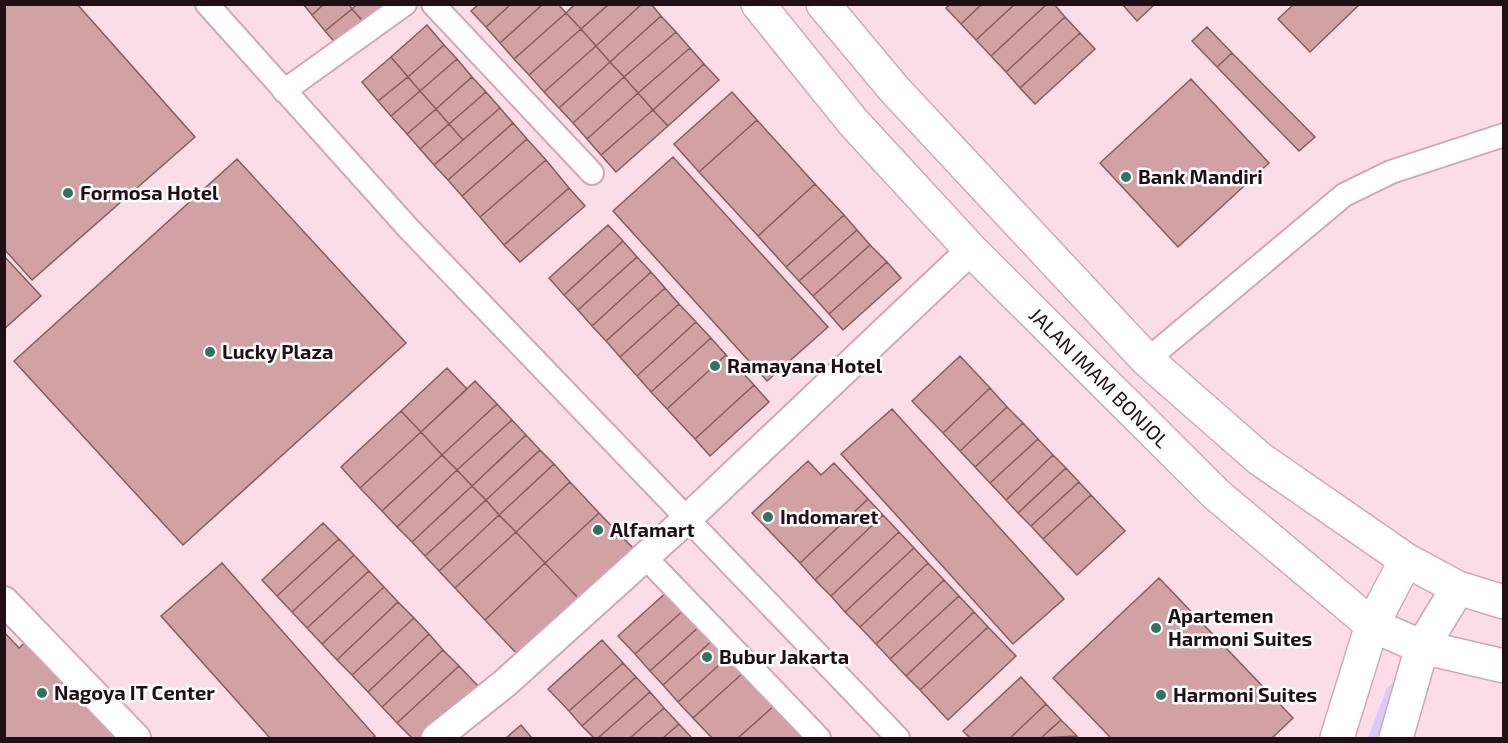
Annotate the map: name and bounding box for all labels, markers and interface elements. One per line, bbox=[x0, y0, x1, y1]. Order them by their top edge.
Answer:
place label: Bank Mandiri bbox=[1138, 164, 1263, 188]
marker: Bank Mandiri bbox=[1119, 170, 1133, 184]
place label: Formosa Hotel bbox=[80, 180, 219, 204]
marker: Formosa Hotel bbox=[61, 186, 75, 200]
street label: JALAN IMAM BONJOL bbox=[1025, 302, 1175, 452]
place label: Lucky Plaza bbox=[222, 339, 333, 364]
marker: Lucky Plaza bbox=[203, 345, 217, 359]
place label: Ramayana Hotel bbox=[727, 353, 883, 378]
marker: Ramayana Hotel bbox=[708, 359, 722, 373]
place label: Indomaret bbox=[780, 504, 878, 528]
marker: Indomaret bbox=[761, 510, 775, 524]
place label: Alfamart bbox=[610, 517, 695, 541]
marker: Alfamart bbox=[591, 523, 605, 537]
place label: Apartemen Harmoni Suites bbox=[1168, 603, 1312, 650]
marker: Apartemen Harmoni Suites bbox=[1149, 621, 1163, 635]
place label: Bubur Jakarta bbox=[719, 644, 849, 668]
marker: Bubur Jakarta bbox=[700, 650, 714, 664]
place label: Nagoya IT Center bbox=[54, 680, 215, 705]
place label: Harmoni Suites bbox=[1173, 682, 1317, 706]
marker: Nagoya IT Center bbox=[35, 686, 49, 700]
marker: Harmoni Suites bbox=[1154, 688, 1168, 702]

